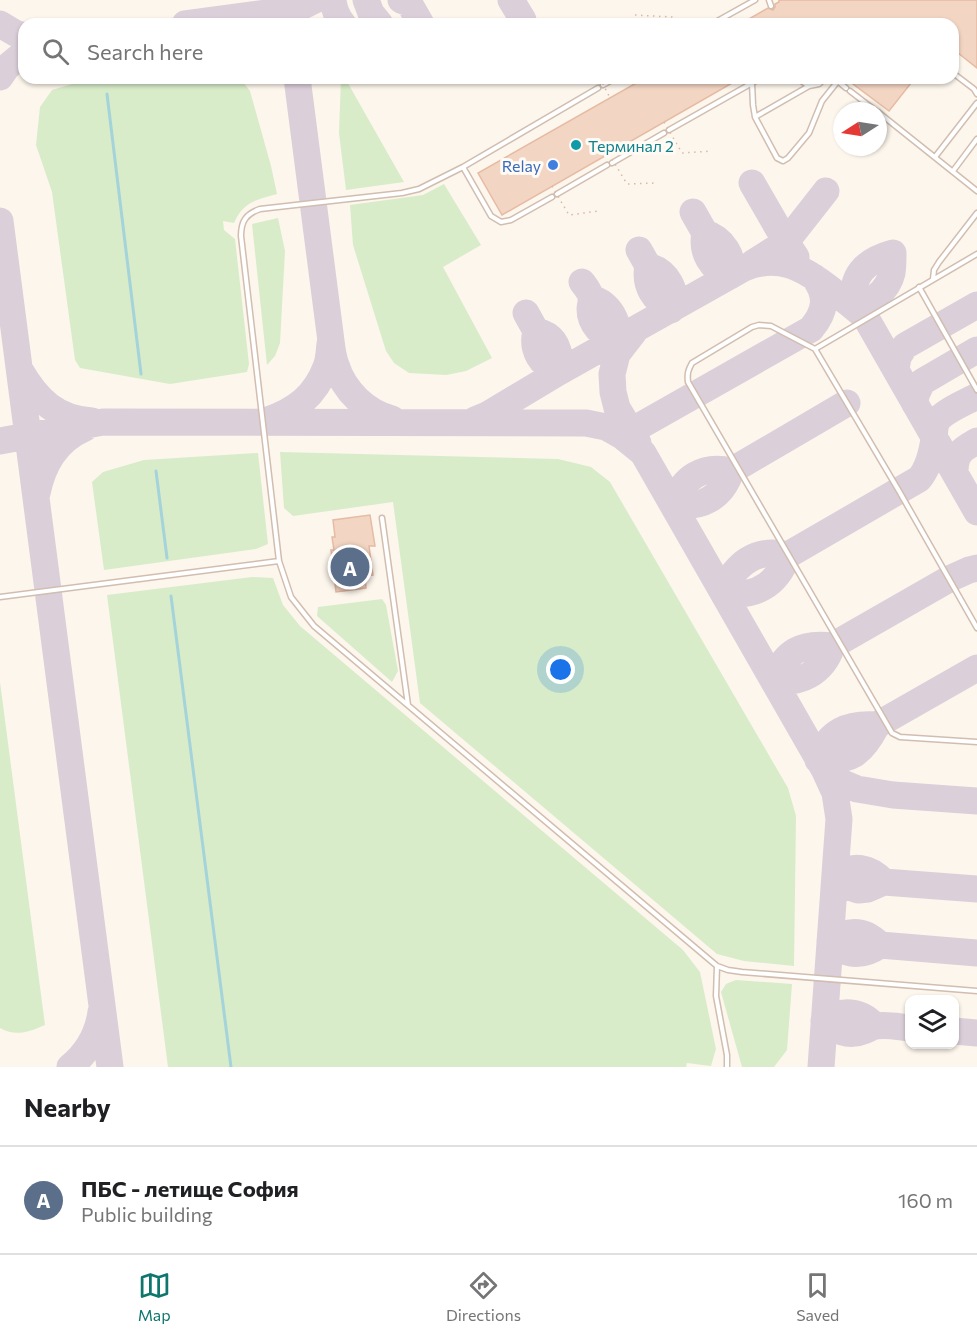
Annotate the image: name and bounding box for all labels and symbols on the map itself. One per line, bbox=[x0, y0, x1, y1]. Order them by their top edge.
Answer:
north arrow bbox=[833, 102, 887, 156]
place label: Терминал 2 bbox=[588, 136, 674, 155]
marker: Терминал 2 bbox=[569, 138, 583, 152]
place label: Relay bbox=[502, 156, 541, 175]
marker: Relay bbox=[546, 158, 560, 172]
pin: A bbox=[330, 544, 370, 590]
your location bbox=[546, 655, 575, 684]

